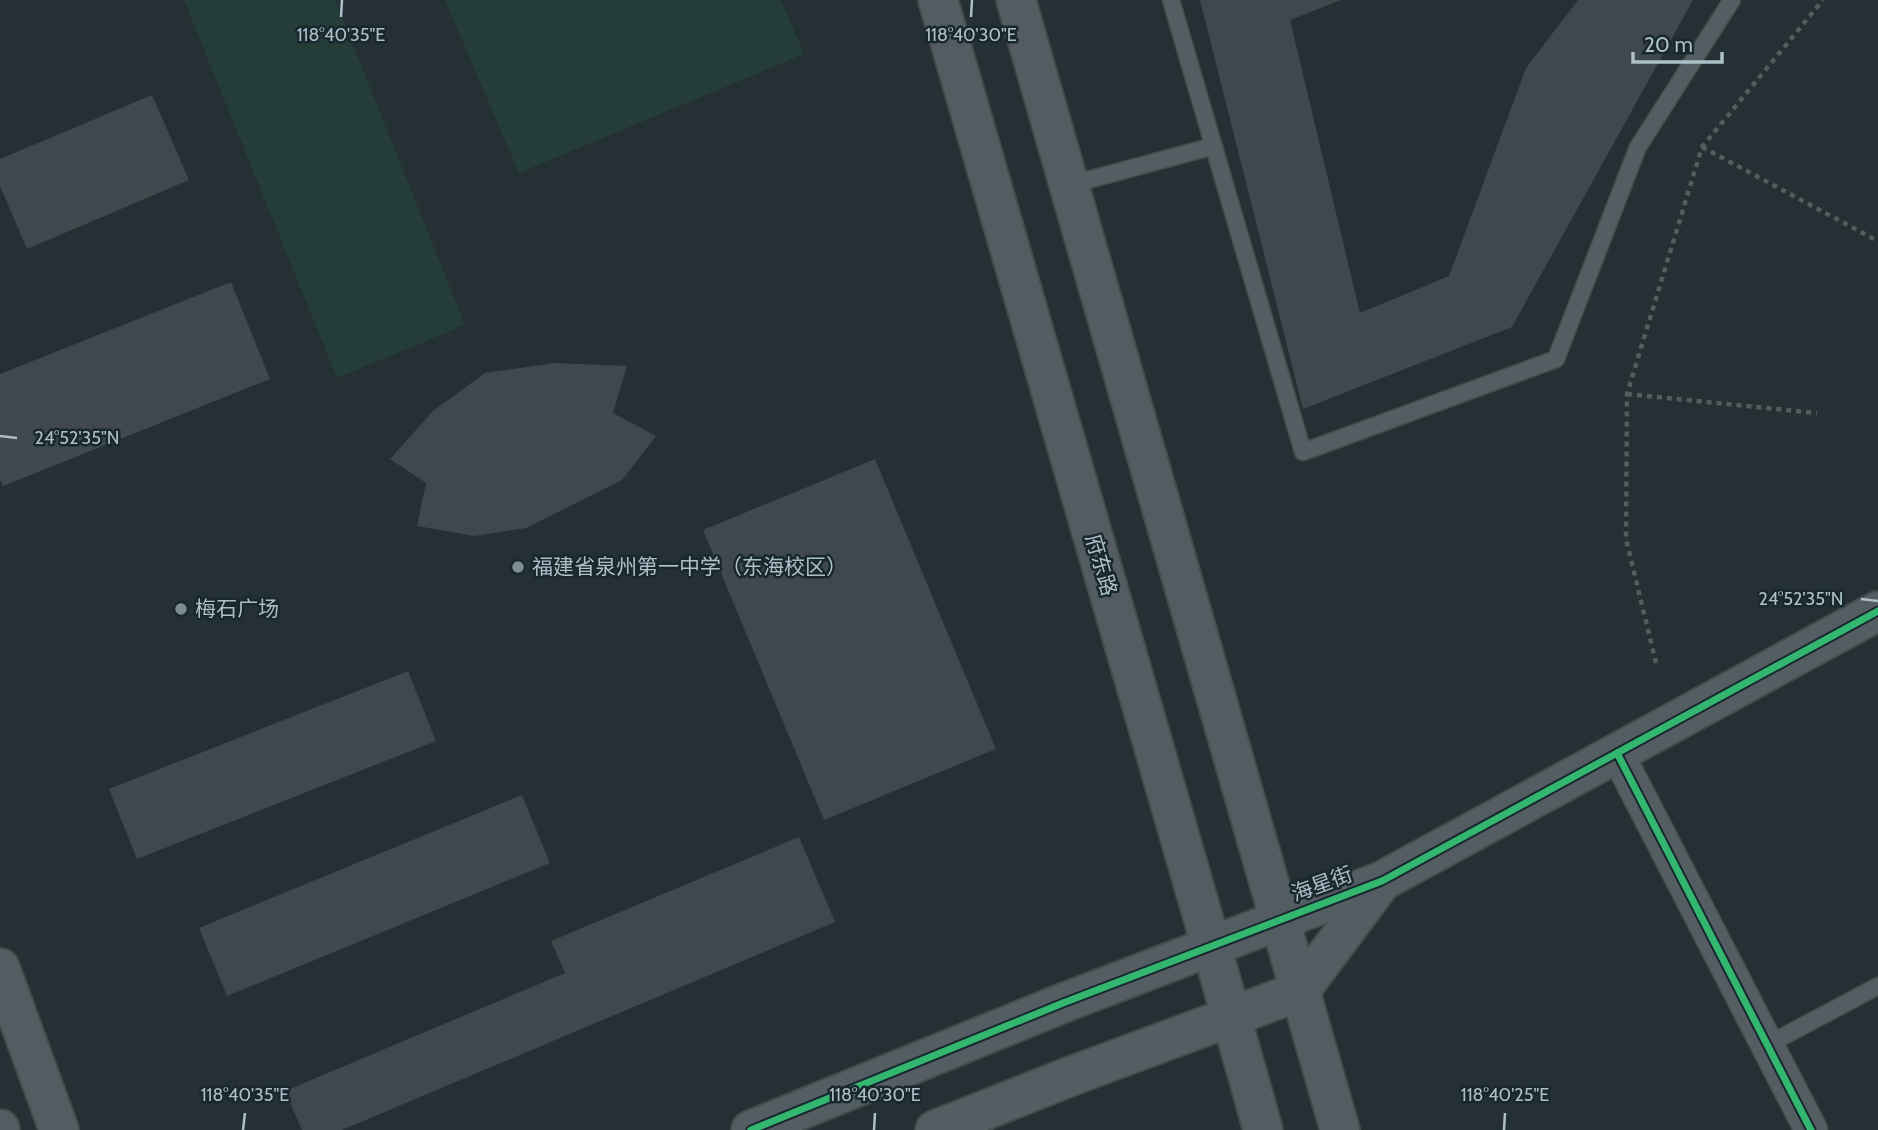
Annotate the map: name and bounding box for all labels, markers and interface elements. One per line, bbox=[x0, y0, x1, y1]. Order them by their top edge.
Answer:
scale bar bbox=[1633, 21, 1722, 65]
text: 118°40'35"E bbox=[297, 24, 385, 46]
text: 118°40'30"E bbox=[925, 24, 1017, 46]
text: 20 m bbox=[1644, 32, 1693, 57]
text: 24°52'35"N bbox=[34, 427, 120, 449]
street label: 府东路 bbox=[1081, 531, 1122, 599]
place label: 福建省泉州第一中学（东海校区） bbox=[532, 554, 847, 579]
marker: 福建省泉州第一中学（东海校区） bbox=[510, 559, 526, 575]
text: 24°52'35"N bbox=[1758, 588, 1844, 610]
place label: 梅石广场 bbox=[195, 596, 279, 621]
marker: 梅石广场 bbox=[173, 601, 189, 617]
street label: 海星街 bbox=[1288, 861, 1356, 906]
text: 118°40'35"E bbox=[201, 1084, 289, 1106]
text: 118°40'30"E bbox=[829, 1084, 921, 1106]
text: 118°40'25"E bbox=[1461, 1084, 1549, 1106]

